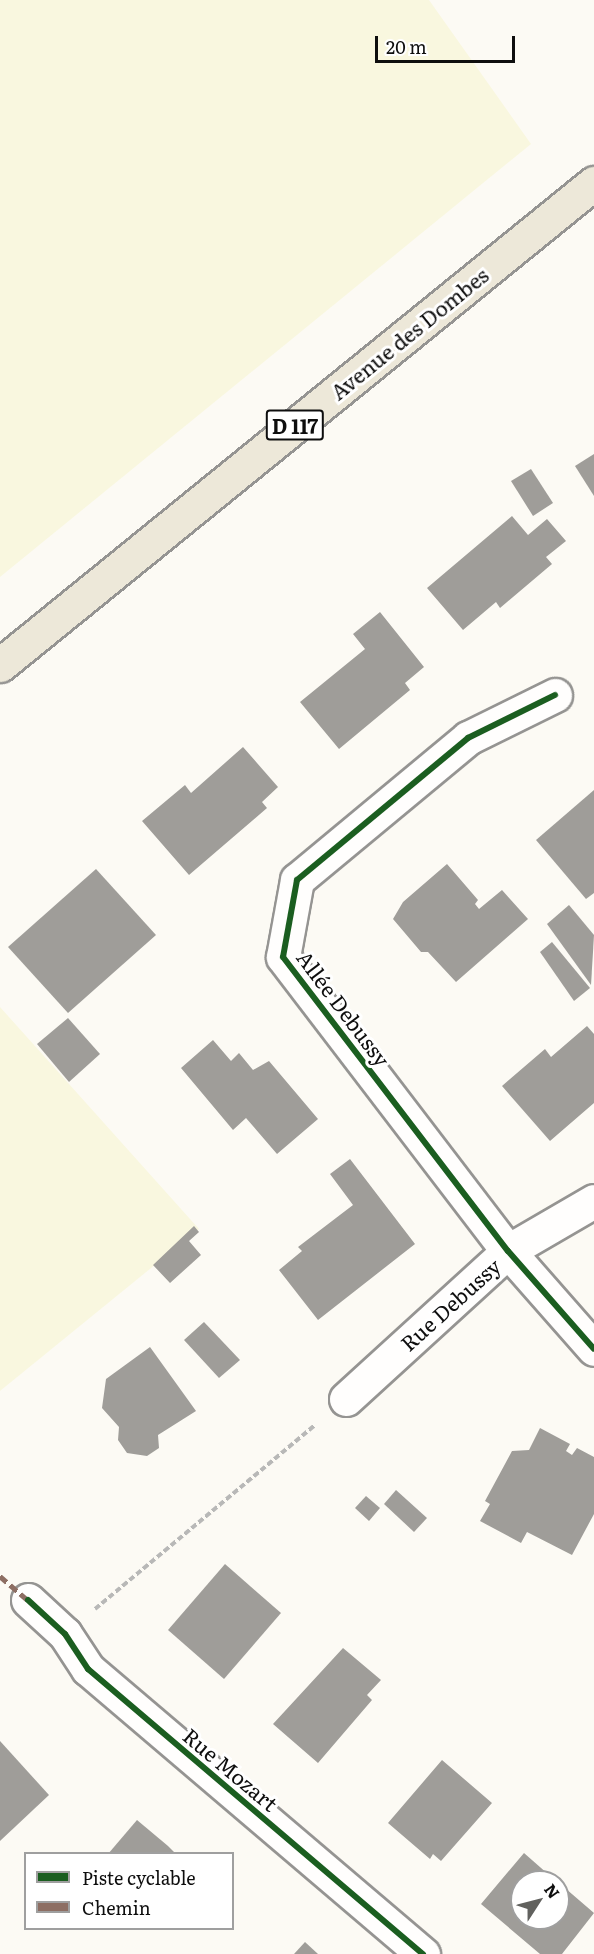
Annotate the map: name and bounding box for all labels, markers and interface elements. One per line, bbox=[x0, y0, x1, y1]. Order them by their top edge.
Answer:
scale bar bbox=[378, 24, 518, 62]
text: 20 m bbox=[386, 33, 427, 60]
street label: Avenue des Dombes bbox=[325, 262, 493, 404]
road number: D 117 bbox=[265, 408, 325, 442]
street label: Allée Debussy bbox=[292, 945, 396, 1071]
street label: Rue Debussy bbox=[395, 1253, 505, 1355]
street label: Rue Mozart bbox=[179, 1722, 283, 1816]
legend bbox=[24, 1852, 234, 1930]
text: Piste cyclable bbox=[82, 1864, 196, 1891]
north arrow bbox=[510, 1870, 570, 1930]
text: N bbox=[539, 1878, 567, 1903]
text: Chemin bbox=[82, 1894, 151, 1921]

